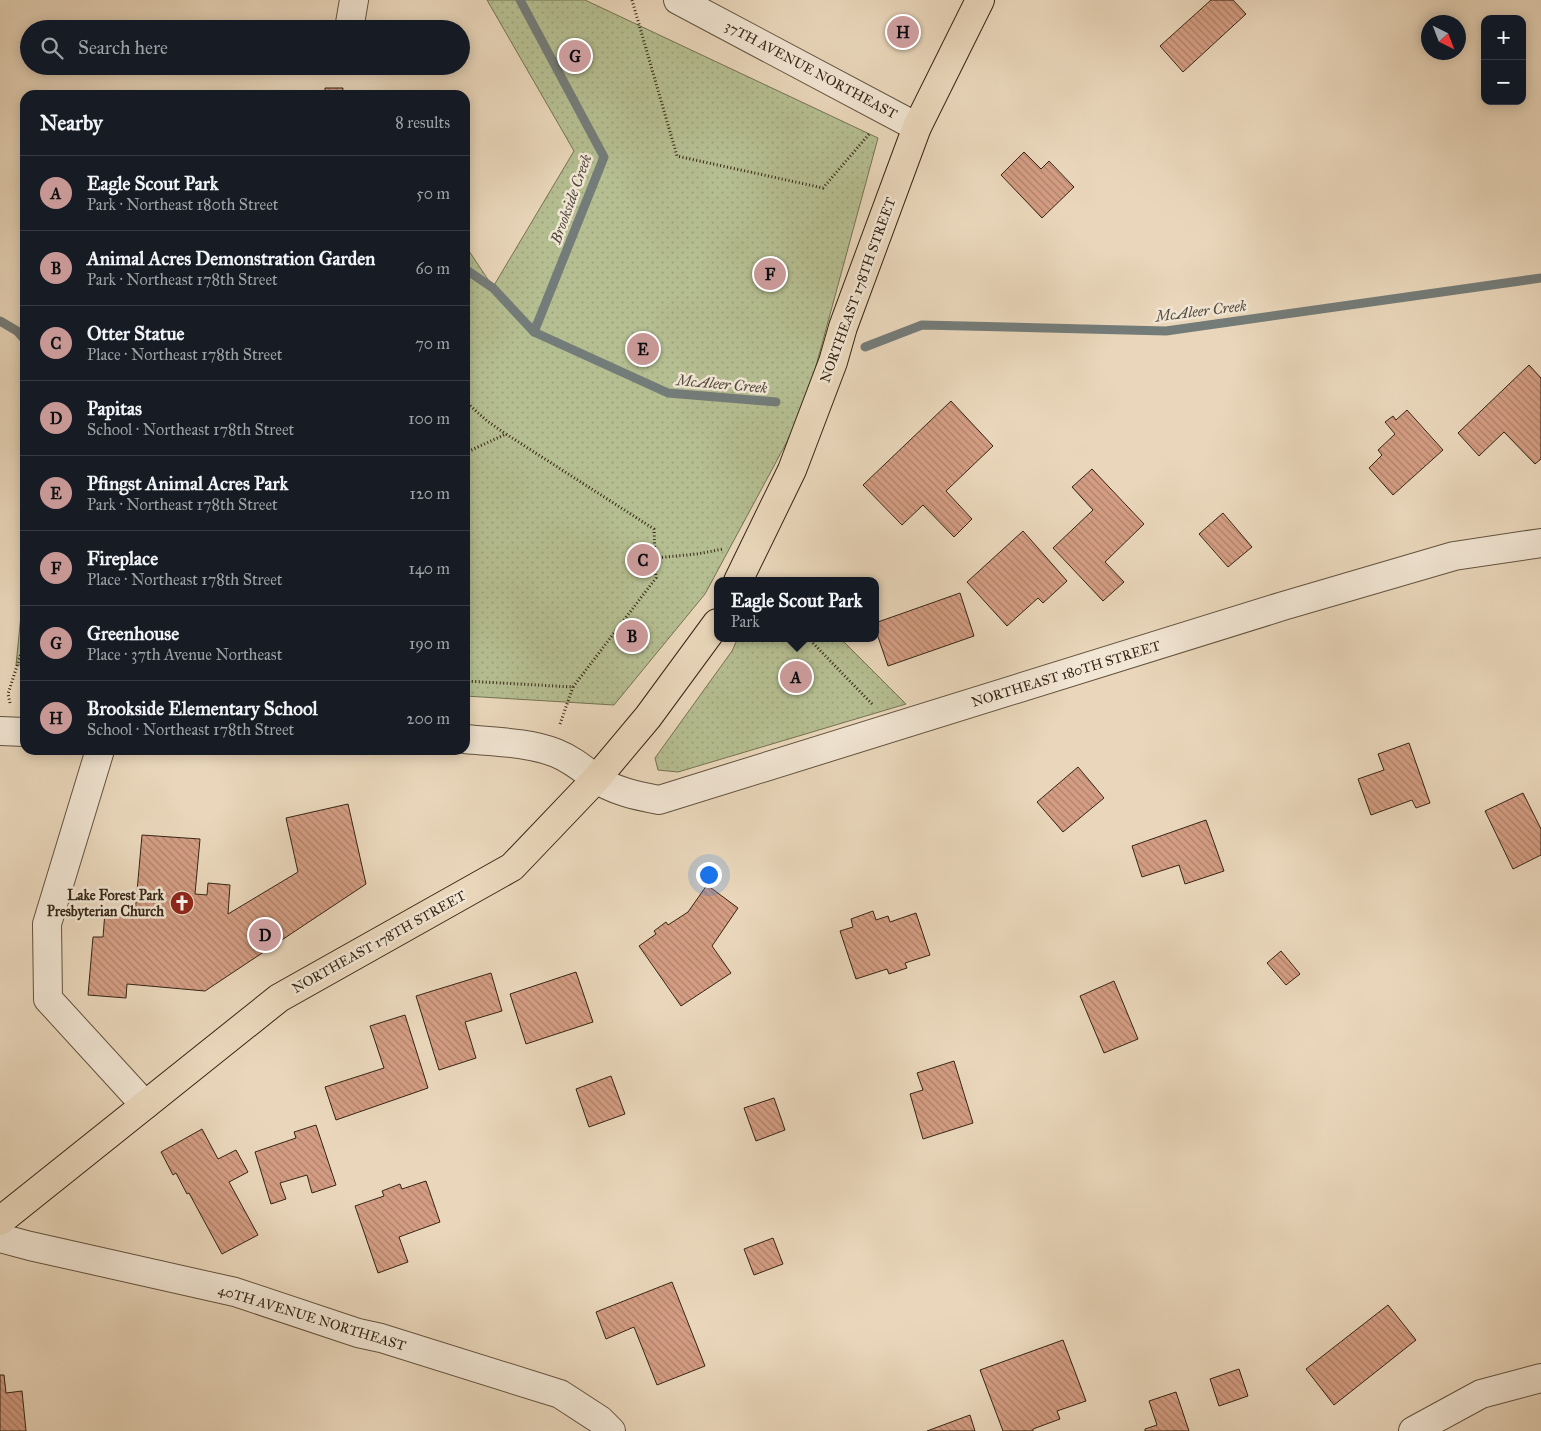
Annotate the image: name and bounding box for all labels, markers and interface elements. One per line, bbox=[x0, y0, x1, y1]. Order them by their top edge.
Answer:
pin: H bbox=[887, 13, 919, 51]
north arrow bbox=[1421, 15, 1466, 60]
map controls bbox=[1481, 15, 1526, 105]
button: + bbox=[1481, 15, 1526, 60]
street label: 37TH AVENUE NORTHEAST bbox=[722, 17, 900, 123]
search box bbox=[20, 20, 470, 75]
icon: search bbox=[38, 34, 66, 62]
text: Search here bbox=[78, 36, 168, 59]
pin: G bbox=[559, 37, 591, 75]
button: − bbox=[1481, 60, 1526, 105]
text: Nearby bbox=[40, 110, 103, 136]
text: 8 results bbox=[395, 113, 450, 132]
water label: Brookside Creek bbox=[546, 152, 596, 247]
text: Eagle Scout Park bbox=[87, 172, 219, 195]
text: A bbox=[51, 184, 61, 203]
text: 50 m bbox=[416, 184, 450, 203]
text: Park · Northeast 180th Street bbox=[87, 195, 279, 214]
street label: NORTHEAST 178TH STREET bbox=[816, 195, 900, 385]
text: Animal Acres Demonstration Garden bbox=[87, 247, 375, 270]
pin: F bbox=[754, 255, 786, 293]
text: B bbox=[51, 259, 61, 278]
text: 60 m bbox=[416, 259, 450, 278]
text: Park · Northeast 178th Street bbox=[87, 270, 278, 289]
water label: McAleer Creek bbox=[1153, 296, 1248, 326]
text: Otter Statue bbox=[87, 322, 185, 345]
pin: E bbox=[627, 330, 659, 368]
text: C bbox=[51, 334, 61, 353]
text: 70 m bbox=[415, 334, 450, 353]
text: Place · Northeast 178th Street bbox=[87, 345, 282, 364]
water label: McAleer Creek bbox=[674, 371, 769, 397]
text: Papitas bbox=[87, 397, 142, 420]
text: D bbox=[50, 409, 62, 428]
text: 100 m bbox=[408, 409, 450, 428]
text: School · Northeast 178th Street bbox=[87, 420, 294, 439]
text: Pfingst Animal Acres Park bbox=[87, 472, 288, 495]
text: E bbox=[50, 484, 62, 503]
text: 120 m bbox=[410, 484, 450, 503]
text: Park · Northeast 178th Street bbox=[87, 495, 278, 514]
pin: C bbox=[627, 541, 659, 579]
text: Fireplace bbox=[87, 547, 158, 570]
text: F bbox=[51, 559, 61, 578]
text: 140 m bbox=[409, 559, 450, 578]
text: Place · Northeast 178th Street bbox=[87, 570, 282, 589]
popup bbox=[714, 577, 879, 642]
text: Eagle Scout Park bbox=[731, 589, 862, 612]
text: Park bbox=[731, 612, 760, 631]
pin: B bbox=[616, 617, 648, 655]
text: Greenhouse bbox=[87, 622, 179, 645]
text: G bbox=[50, 634, 62, 653]
text: 190 m bbox=[409, 634, 450, 653]
street label: NORTHEAST 180TH STREET bbox=[969, 637, 1163, 711]
text: Place · 37th Avenue Northeast bbox=[87, 645, 282, 664]
pin: A bbox=[780, 658, 812, 696]
text: Brookside Elementary School bbox=[87, 697, 318, 720]
text: H bbox=[49, 709, 63, 728]
text: 200 m bbox=[407, 709, 450, 728]
text: School · Northeast 178th Street bbox=[87, 720, 294, 739]
your location bbox=[696, 862, 722, 888]
place label: Lake Forest Park Presbyterian Church bbox=[47, 887, 164, 921]
street label: NORTHEAST 178TH STREET bbox=[289, 887, 469, 997]
church icon: Lake Forest Park Presbyterian Church bbox=[169, 890, 195, 916]
pin: D bbox=[249, 916, 281, 954]
street label: 40TH AVENUE NORTHEAST bbox=[216, 1281, 408, 1355]

